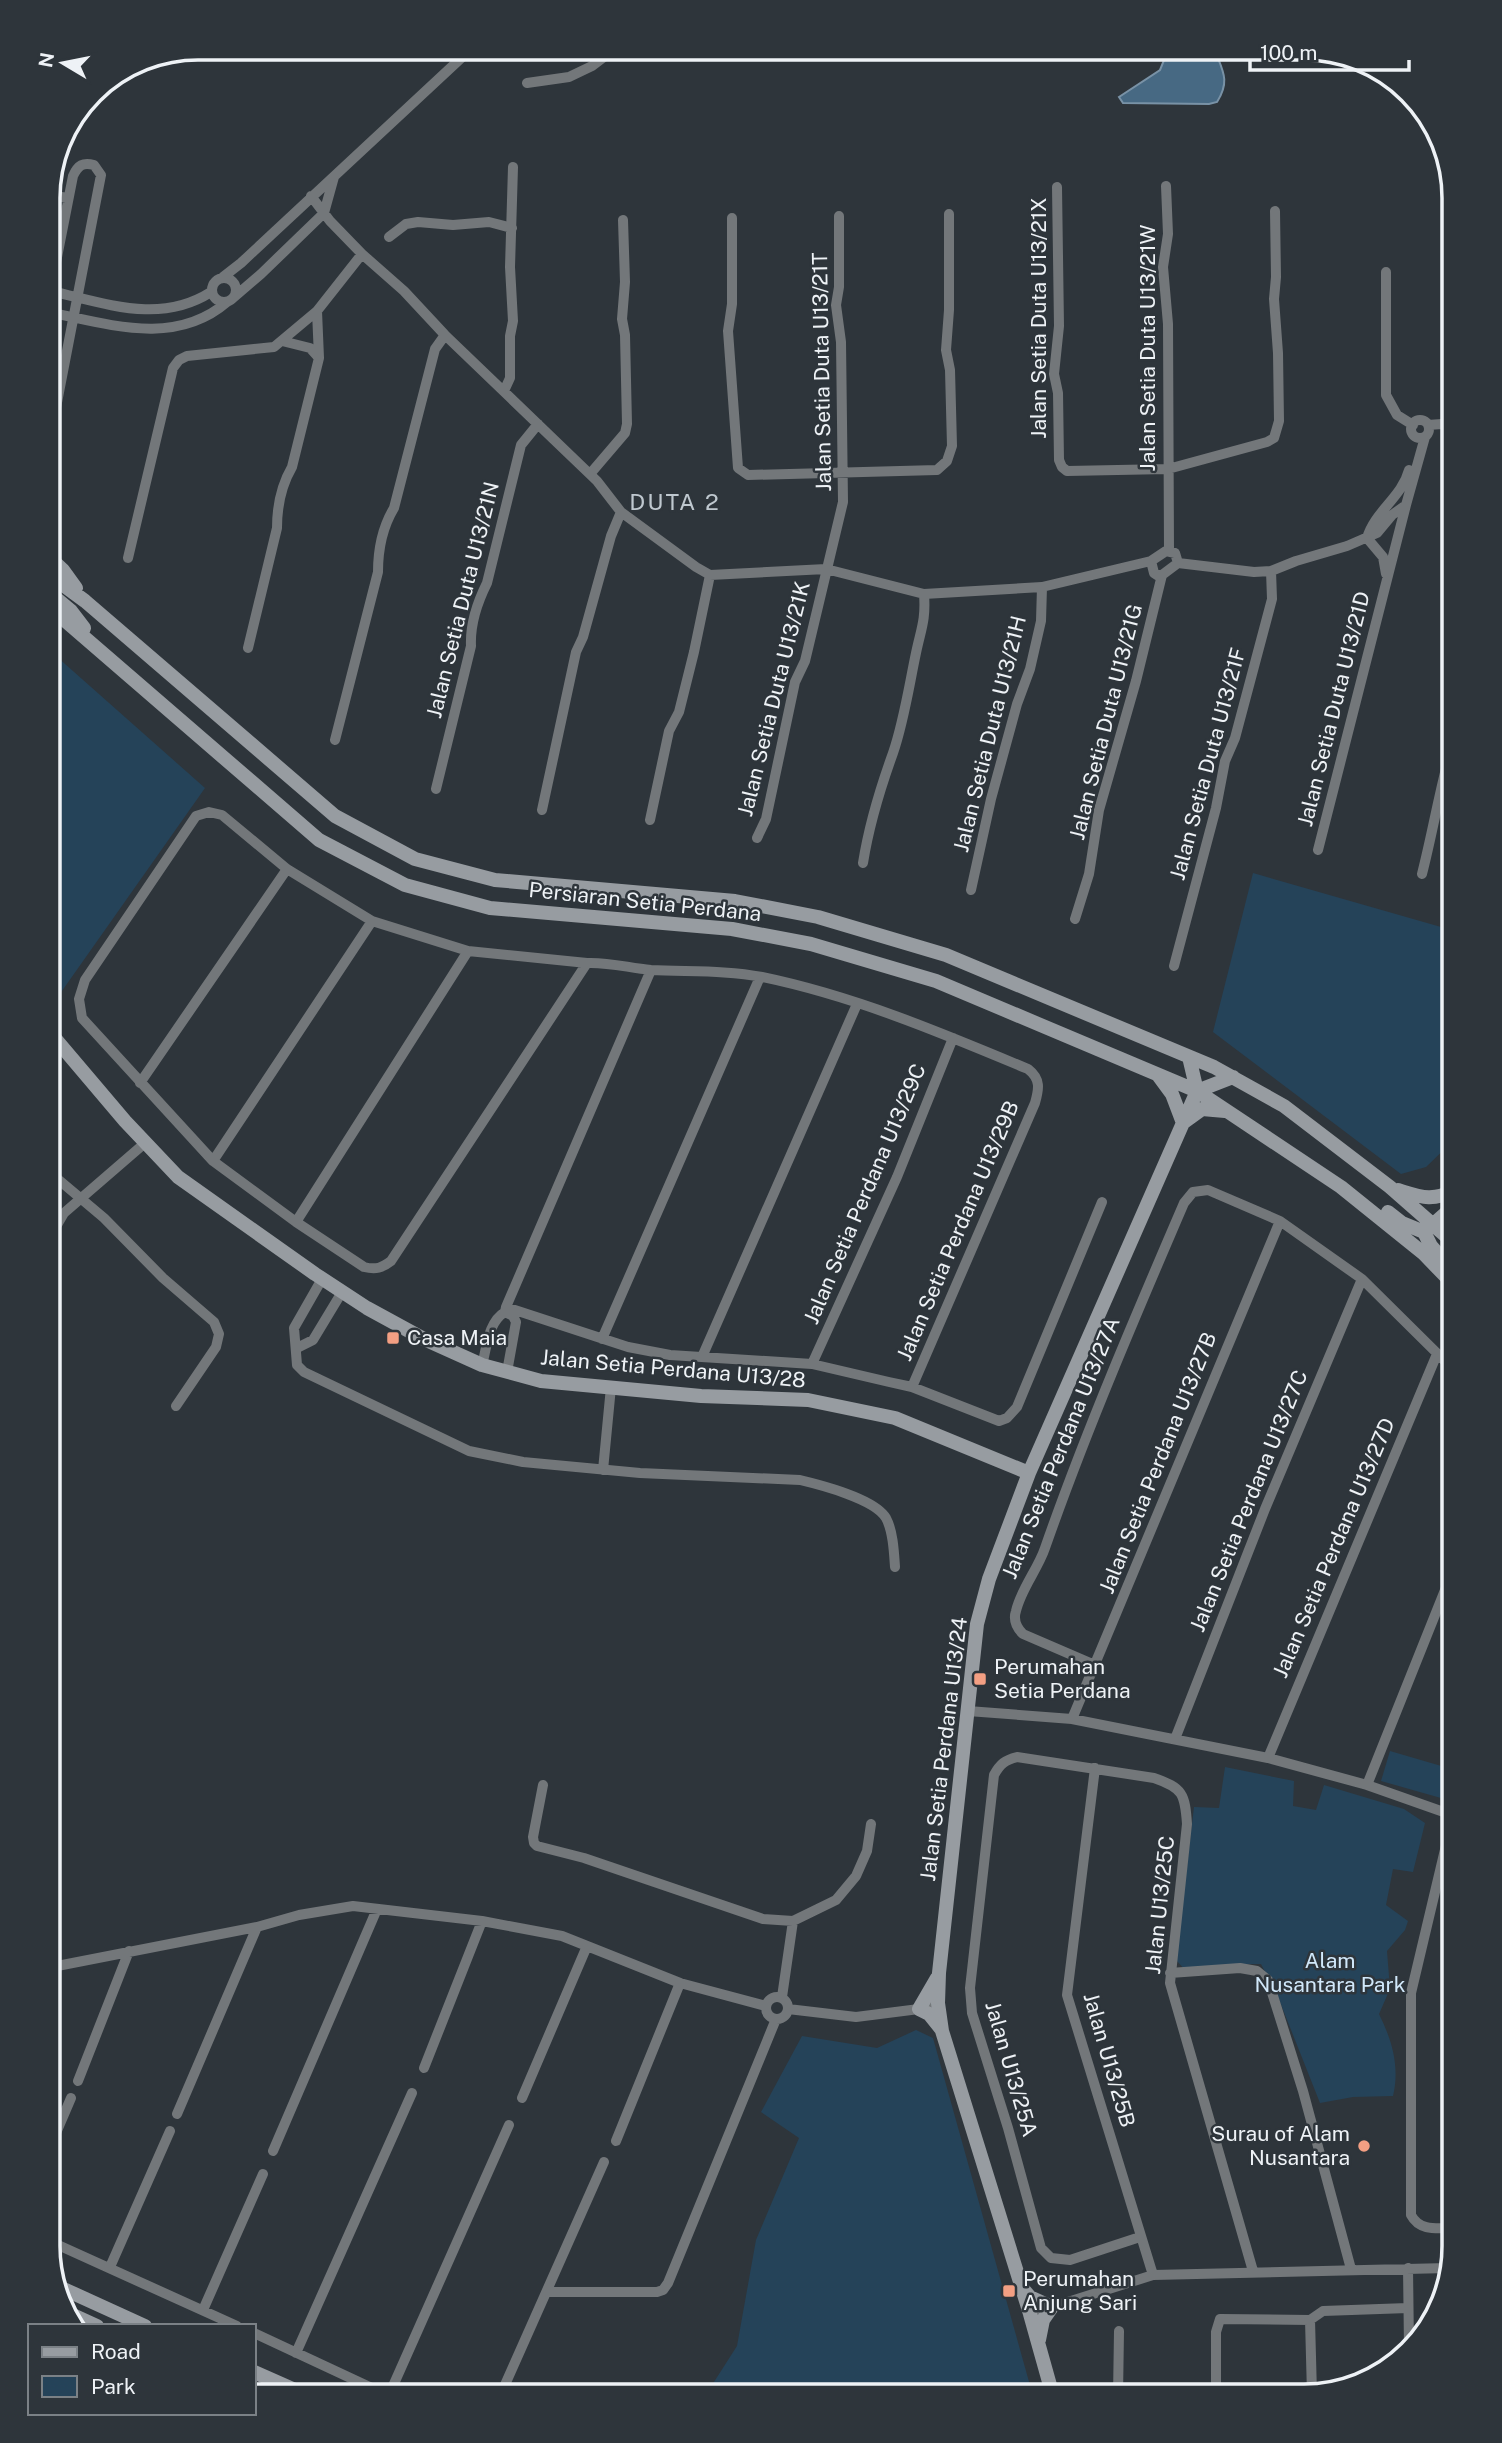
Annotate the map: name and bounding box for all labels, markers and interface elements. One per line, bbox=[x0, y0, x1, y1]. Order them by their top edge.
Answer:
north arrow bbox=[28, 28, 98, 98]
scale bar bbox=[1250, 28, 1409, 72]
text: 100 m bbox=[1260, 40, 1317, 65]
text: N bbox=[34, 51, 58, 69]
street label: Jalan Setia Duta U13/21X bbox=[1026, 197, 1051, 439]
street label: Jalan Setia Duta U13/21W bbox=[1135, 225, 1160, 471]
street label: Jalan Setia Duta U13/21T bbox=[807, 252, 836, 492]
street label: Jalan Setia Duta U13/21N bbox=[421, 479, 504, 721]
district label: DUTA 2 bbox=[629, 488, 721, 515]
street label: Jalan Setia Duta U13/21K bbox=[732, 579, 815, 819]
street label: Jalan Setia Duta U13/21D bbox=[1292, 589, 1375, 829]
street label: Jalan Setia Duta U13/21G bbox=[1064, 601, 1147, 842]
street label: Jalan Setia Duta U13/21H bbox=[948, 613, 1031, 855]
street label: Jalan Setia Duta U13/21F bbox=[1164, 645, 1251, 883]
street label: Persiaran Setia Perdana bbox=[527, 877, 763, 926]
street label: Jalan Setia Perdana U13/29C bbox=[798, 1060, 931, 1328]
street label: Jalan Setia Perdana U13/29B bbox=[891, 1097, 1024, 1365]
street label: Jalan Setia Perdana U13/27A bbox=[996, 1313, 1125, 1582]
place label: Casa Maia bbox=[407, 1325, 507, 1350]
street label: Jalan Setia Perdana U13/27B bbox=[1094, 1329, 1221, 1597]
marker: Casa Maia bbox=[385, 1330, 401, 1346]
street label: Jalan Setia Perdana U13/28 bbox=[539, 1344, 807, 1393]
street label: Jalan Setia Perdana U13/27C bbox=[1185, 1366, 1313, 1635]
street label: Jalan Setia Perdana U13/27D bbox=[1267, 1414, 1400, 1682]
street label: Jalan Setia Perdana U13/24 bbox=[915, 1615, 972, 1882]
place label: Perumahan Setia Perdana bbox=[994, 1654, 1131, 1703]
marker: Perumahan Setia Perdana bbox=[972, 1671, 988, 1687]
street label: Jalan U13/25C bbox=[1140, 1834, 1179, 1975]
park label: Alam Nusantara Park bbox=[1254, 1948, 1406, 1997]
street label: Jalan U13/25B bbox=[1078, 1990, 1141, 2130]
street label: Jalan U13/25A bbox=[980, 1998, 1043, 2139]
place label: Surau of Alam Nusantara bbox=[1211, 2121, 1350, 2170]
marker: Surau of Alam Nusantara bbox=[1356, 2138, 1372, 2154]
place label: Perumahan Anjung Sari bbox=[1023, 2266, 1137, 2315]
marker: Perumahan Anjung Sari bbox=[1001, 2283, 1017, 2299]
legend bbox=[28, 2324, 256, 2415]
text: Road bbox=[91, 2339, 141, 2364]
text: Park bbox=[91, 2374, 136, 2399]

